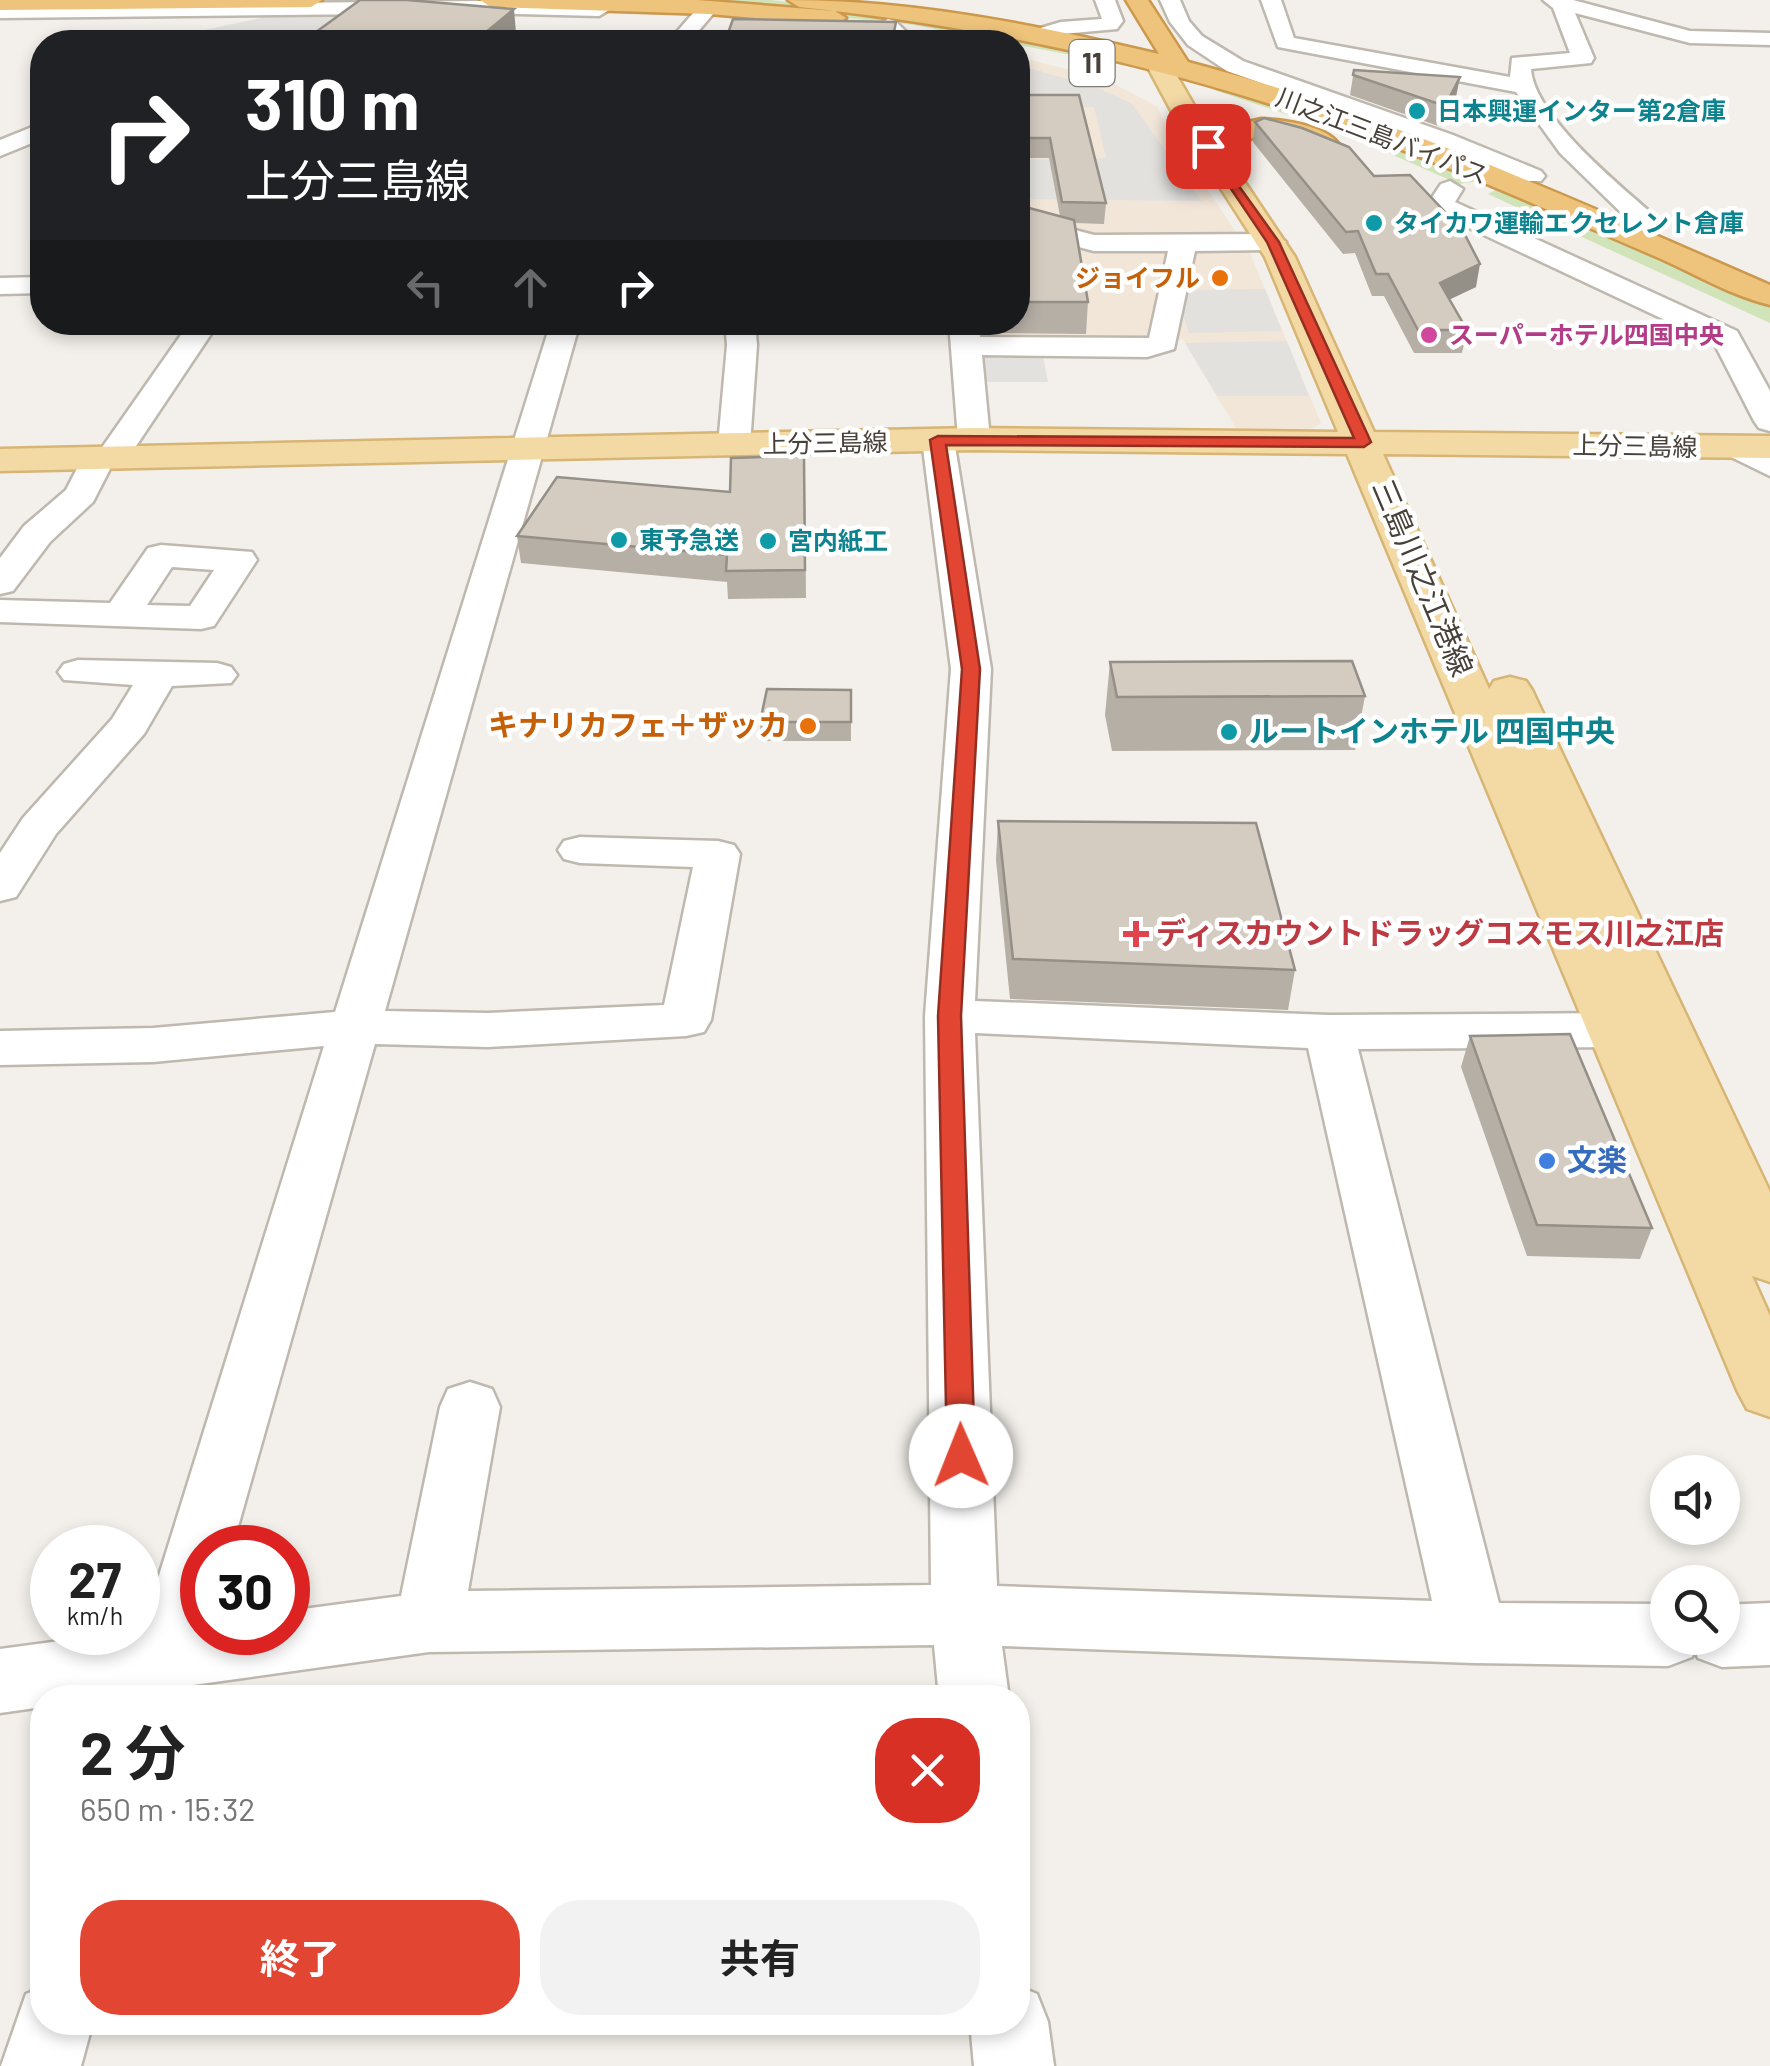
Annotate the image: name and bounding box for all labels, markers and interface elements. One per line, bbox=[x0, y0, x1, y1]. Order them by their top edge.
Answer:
road number: 11 bbox=[1070, 40, 1114, 86]
text: 310 m bbox=[245, 60, 420, 144]
icon: right bbox=[80, 70, 210, 200]
street label: 川之江三島バイパス bbox=[1272, 81, 1493, 189]
place label: 日本興運インター第2倉庫 bbox=[1437, 95, 1726, 125]
marker: 日本興運インター第2倉庫 bbox=[1406, 100, 1428, 122]
pin bbox=[1166, 104, 1251, 189]
icon: arrive bbox=[1181, 119, 1236, 174]
text: 上分三島線 bbox=[245, 152, 470, 206]
place label: タイカワ運輸エクセレント倉庫 bbox=[1394, 207, 1744, 237]
marker: タイカワ運輸エクセレント倉庫 bbox=[1363, 212, 1385, 234]
icon: left bbox=[398, 260, 453, 315]
icon: ahead bbox=[503, 260, 558, 315]
icon: right bbox=[608, 260, 663, 315]
place label: ジョイフル bbox=[1075, 262, 1200, 292]
marker: ジョイフル bbox=[1209, 267, 1231, 289]
place label: スーパーホテル四国中央 bbox=[1449, 319, 1724, 349]
marker: スーパーホテル四国中央 bbox=[1418, 324, 1440, 346]
street label: 上分三島線 bbox=[762, 426, 888, 458]
street label: 上分三島線 bbox=[1572, 429, 1698, 461]
street label: 三島川之江港線 bbox=[1366, 474, 1481, 681]
place label: 東予急送 bbox=[639, 524, 739, 554]
place label: 宮内紙工 bbox=[788, 525, 888, 555]
marker: 東予急送 bbox=[608, 529, 630, 551]
marker: 宮内紙工 bbox=[757, 530, 779, 552]
place label: キナリカフェ＋ザッカ bbox=[488, 706, 788, 742]
place label: ルートインホテル 四国中央 bbox=[1249, 712, 1615, 748]
marker: キナリカフェ＋ザッカ bbox=[797, 715, 819, 737]
marker: ルートインホテル 四国中央 bbox=[1218, 721, 1240, 743]
place label: ディスカウントドラッグコスモス川之江店 bbox=[1156, 914, 1724, 950]
marker: ディスカウントドラッグコスモス川之江店 bbox=[1125, 923, 1147, 945]
place label: 文楽 bbox=[1567, 1141, 1627, 1177]
marker: 文楽 bbox=[1536, 1150, 1558, 1172]
position arrow bbox=[909, 1404, 1013, 1508]
map controls bbox=[1650, 1455, 1740, 1655]
button: sound bbox=[1650, 1455, 1740, 1545]
speed limit sign: 30 bbox=[180, 1525, 310, 1655]
text: 27 bbox=[69, 1548, 121, 1608]
button: search bbox=[1650, 1565, 1740, 1655]
text: km/h bbox=[67, 1600, 123, 1630]
text: 2 分 bbox=[80, 1715, 186, 1787]
button: close bbox=[875, 1718, 980, 1823]
text: 650 m · 15:32 bbox=[80, 1789, 256, 1827]
button: 終了 bbox=[80, 1900, 520, 2015]
button: 共有 bbox=[540, 1900, 980, 2015]

